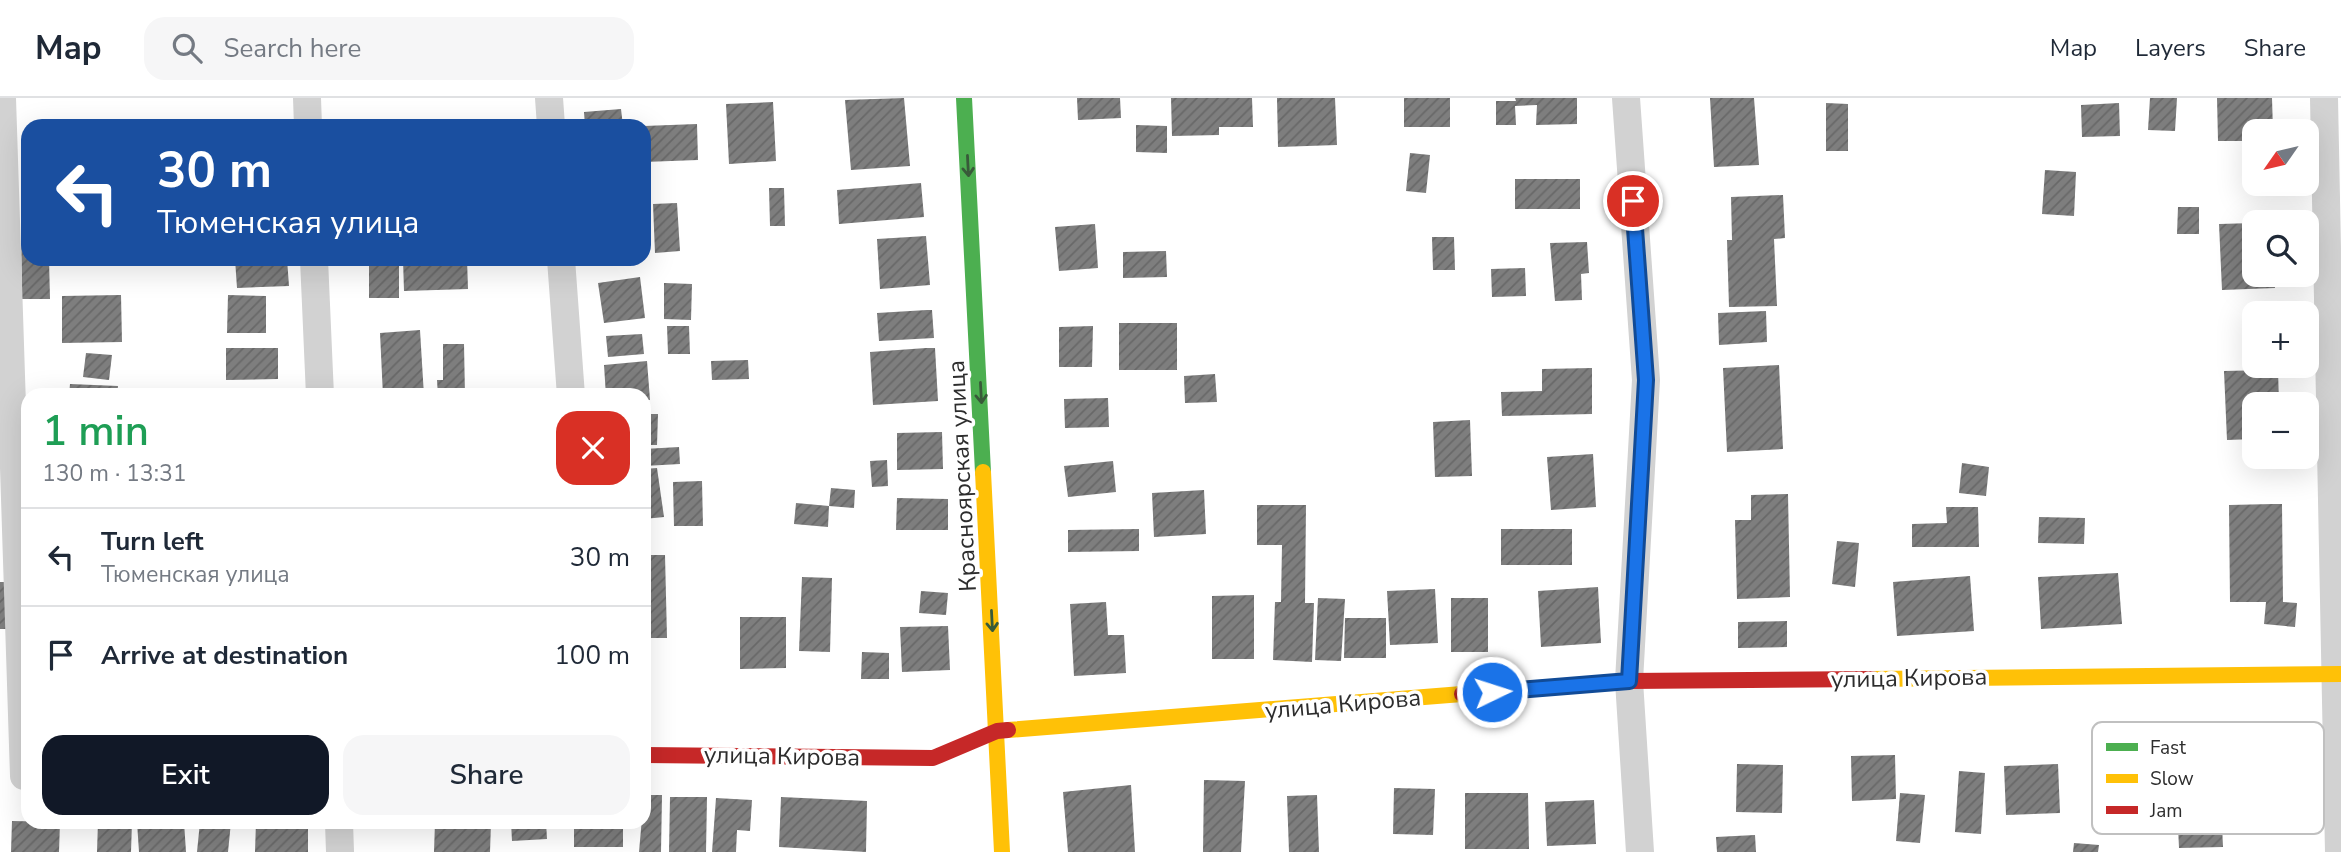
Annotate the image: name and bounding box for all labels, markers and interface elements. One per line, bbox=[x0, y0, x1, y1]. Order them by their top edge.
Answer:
search box bbox=[144, 17, 634, 80]
text: Map bbox=[35, 26, 102, 71]
icon: search bbox=[168, 29, 206, 67]
text: Search here bbox=[224, 31, 361, 66]
text: Map bbox=[2050, 32, 2097, 64]
text: Layers bbox=[2135, 32, 2206, 64]
text: Share bbox=[2244, 32, 2306, 64]
north arrow bbox=[2242, 119, 2319, 196]
map controls bbox=[2242, 119, 2319, 469]
text: 30 m bbox=[157, 137, 272, 204]
icon: left bbox=[42, 147, 133, 238]
one-way arrow bbox=[962, 154, 975, 177]
pin bbox=[1603, 171, 1663, 231]
icon: arrive bbox=[1614, 182, 1652, 220]
text: Тюменская улица bbox=[157, 201, 420, 244]
button: search bbox=[2242, 210, 2319, 287]
button: + bbox=[2242, 301, 2319, 378]
street label: Красноярская улица bbox=[940, 359, 984, 593]
one-way arrow bbox=[974, 382, 987, 405]
button: − bbox=[2242, 392, 2319, 469]
text: 1 min bbox=[42, 403, 149, 460]
button: close bbox=[556, 411, 630, 485]
text: 130 m · 13:31 bbox=[42, 458, 187, 489]
text: Turn left bbox=[101, 524, 204, 559]
icon: left bbox=[42, 538, 80, 576]
text: 30 m bbox=[570, 540, 630, 575]
text: Тюменская улица bbox=[101, 559, 290, 590]
one-way arrow bbox=[985, 609, 998, 632]
icon: arrive bbox=[42, 636, 80, 674]
text: Arrive at destination bbox=[101, 638, 348, 673]
text: 100 m bbox=[554, 638, 630, 673]
position arrow bbox=[1455, 655, 1529, 729]
street label: улица Кирова bbox=[1831, 661, 1987, 695]
street label: улица Кирова bbox=[1264, 681, 1422, 727]
legend bbox=[2092, 722, 2324, 834]
button: Exit bbox=[42, 735, 329, 815]
button: Share bbox=[343, 735, 630, 815]
text: Fast bbox=[2150, 735, 2186, 761]
street label: улица Кирова bbox=[704, 739, 860, 773]
text: Slow bbox=[2150, 766, 2194, 792]
text: Jam bbox=[2149, 798, 2183, 824]

